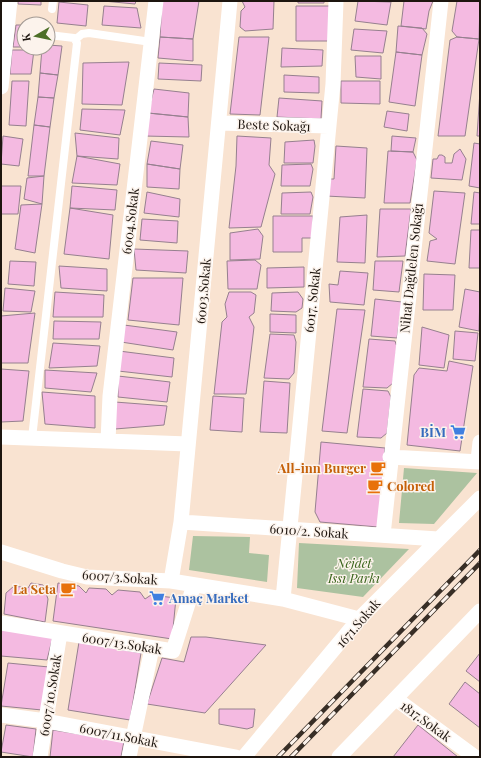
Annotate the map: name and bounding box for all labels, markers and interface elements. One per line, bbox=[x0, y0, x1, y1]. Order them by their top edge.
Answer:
north arrow bbox=[16, 16, 56, 56]
text: K bbox=[18, 32, 34, 43]
street label: Beste Sokağı bbox=[237, 115, 311, 134]
street label: 6004.Sokak bbox=[117, 186, 142, 255]
street label: Nihat Dağdelen Sokağı bbox=[395, 202, 426, 334]
street label: 6003.Sokak bbox=[191, 256, 214, 325]
street label: 6017. Sokak bbox=[300, 266, 323, 333]
place label: BİM bbox=[420, 423, 446, 440]
supermarket icon: BİM bbox=[449, 423, 467, 441]
place label: All-inn Burger bbox=[277, 459, 366, 476]
cafe icon: All-inn Burger bbox=[369, 459, 387, 477]
cafe icon: Colored bbox=[366, 477, 384, 495]
place label: Colored bbox=[387, 477, 435, 494]
street label: 6010/2. Sokak bbox=[269, 519, 350, 542]
park label: Nejdet Issı Parkı bbox=[327, 554, 380, 586]
street label: 6007/3.Sokak bbox=[82, 565, 159, 588]
place label: La Seta bbox=[13, 580, 56, 597]
cafe icon: La Seta bbox=[59, 580, 77, 598]
supermarket icon: Amaç Market bbox=[148, 589, 166, 607]
place label: Amaç Market bbox=[168, 589, 249, 606]
street label: 1671.Sokak bbox=[332, 594, 384, 651]
street label: 6007/13.Sokak bbox=[81, 628, 164, 657]
street label: 6007/10.Sokak bbox=[35, 652, 65, 737]
street label: 1817.Sokak bbox=[397, 696, 456, 745]
street label: 6007/11.Sokak bbox=[78, 719, 161, 751]

